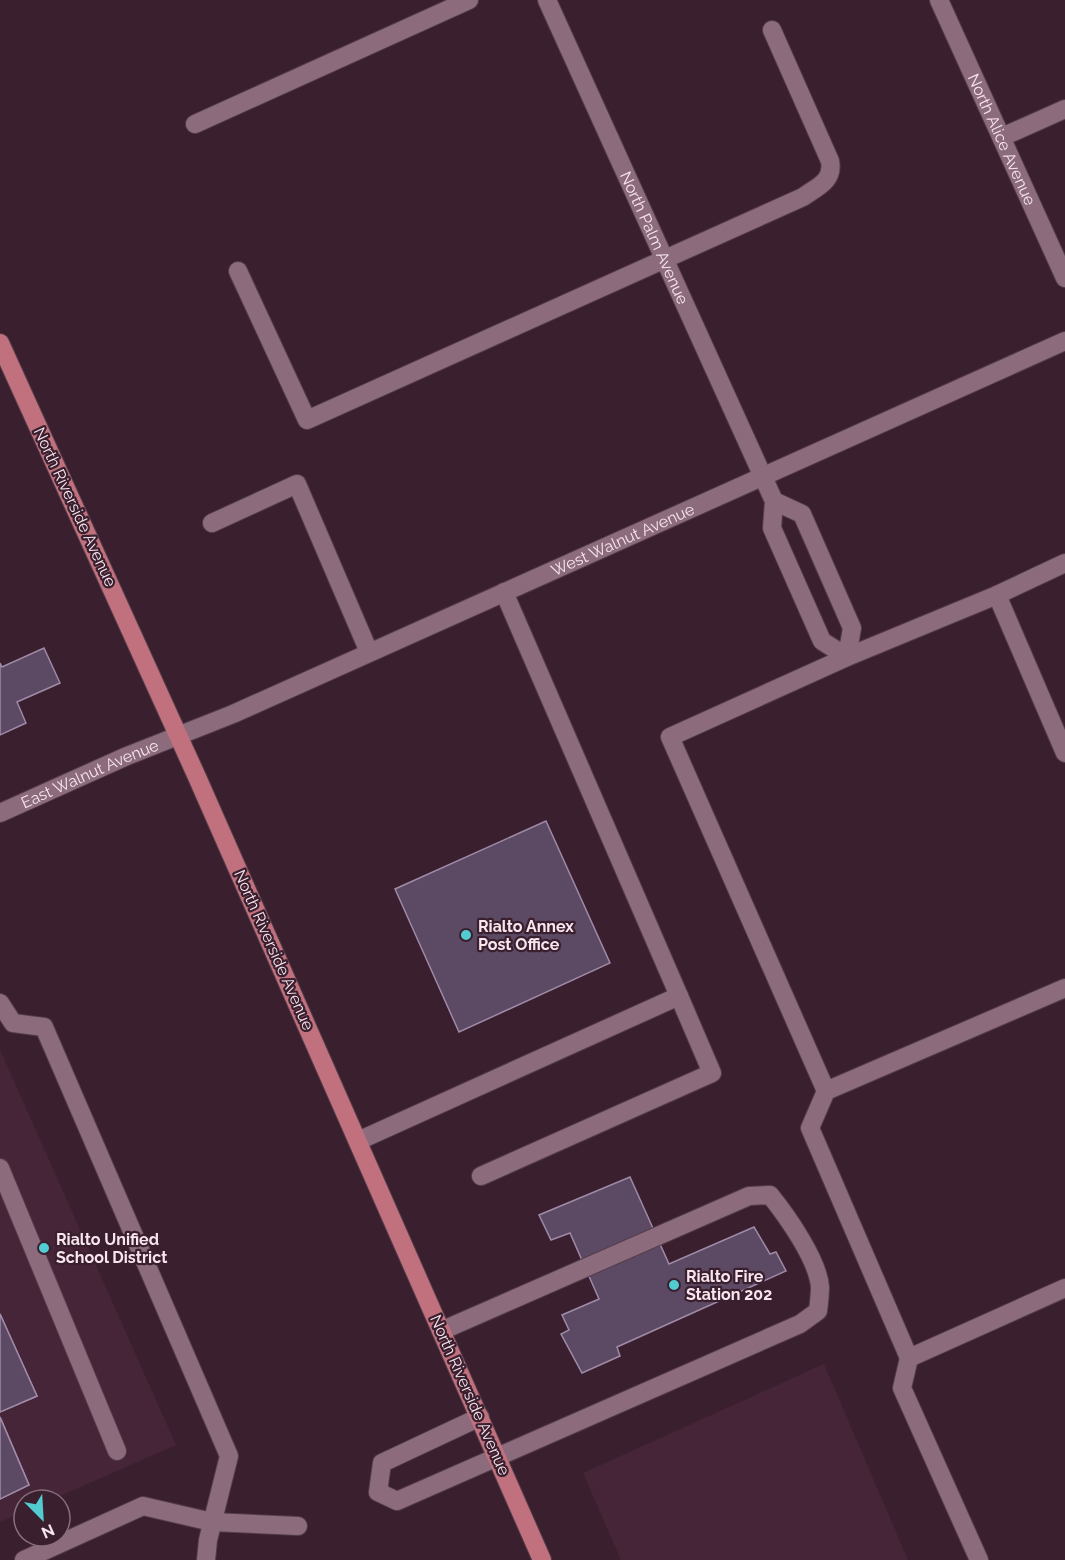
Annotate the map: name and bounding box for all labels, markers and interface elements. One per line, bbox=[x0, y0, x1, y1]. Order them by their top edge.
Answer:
street label: North Alice Avenue bbox=[964, 71, 1040, 208]
street label: North Palm Avenue bbox=[616, 168, 693, 307]
street label: North Riverside Avenue bbox=[30, 424, 120, 590]
street label: West Walnut Avenue bbox=[548, 499, 697, 580]
street label: East Walnut Avenue bbox=[18, 735, 161, 812]
street label: North Riverside Avenue bbox=[230, 867, 318, 1033]
place label: Rialto Annex Post Office bbox=[478, 917, 574, 954]
marker: Rialto Annex Post Office bbox=[459, 928, 473, 942]
place label: Rialto Unified School District bbox=[56, 1230, 167, 1267]
marker: Rialto Unified School District bbox=[37, 1241, 51, 1255]
place label: Rialto Fire Station 202 bbox=[686, 1267, 772, 1304]
marker: Rialto Fire Station 202 bbox=[667, 1278, 681, 1292]
street label: North Riverside Avenue bbox=[426, 1312, 514, 1478]
north arrow bbox=[12, 1488, 72, 1548]
text: N bbox=[38, 1520, 57, 1542]

